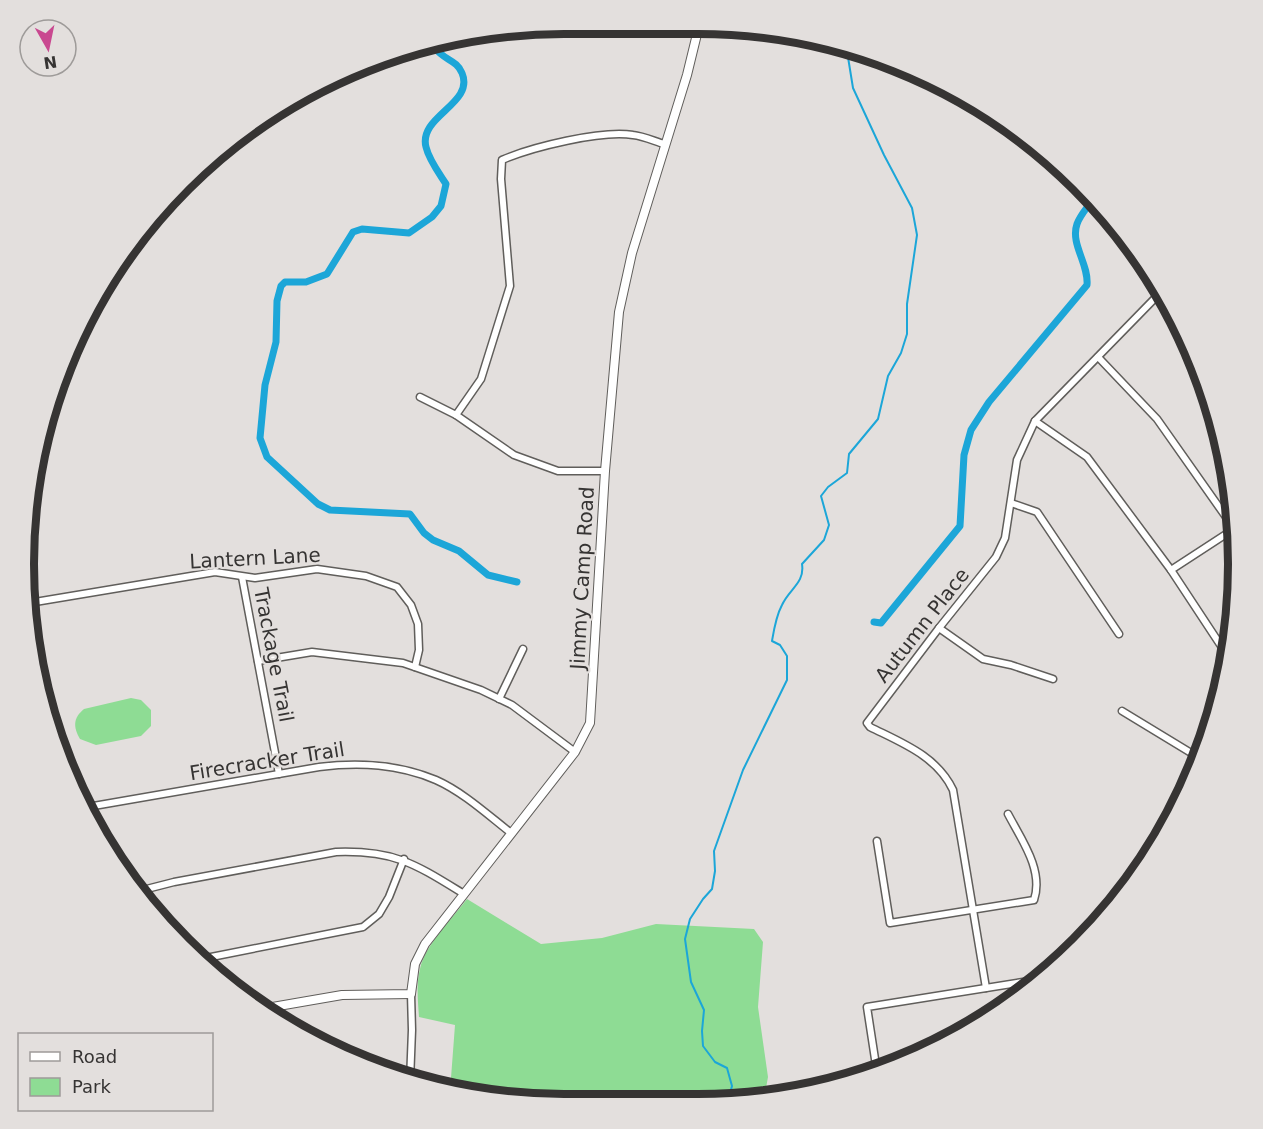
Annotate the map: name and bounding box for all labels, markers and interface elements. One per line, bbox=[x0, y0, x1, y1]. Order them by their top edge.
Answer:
north arrow bbox=[18, 18, 78, 78]
text: N bbox=[42, 52, 58, 73]
street label: Jimmy Camp Road bbox=[565, 486, 599, 672]
street label: Lantern Lane bbox=[189, 543, 321, 573]
street label: Autumn Place bbox=[870, 563, 974, 687]
street label: Trackage Trail bbox=[249, 585, 299, 724]
street label: Firecracker Trail bbox=[188, 737, 346, 785]
legend bbox=[18, 1033, 213, 1111]
text: Road bbox=[72, 1046, 117, 1067]
text: Park bbox=[72, 1076, 111, 1097]

